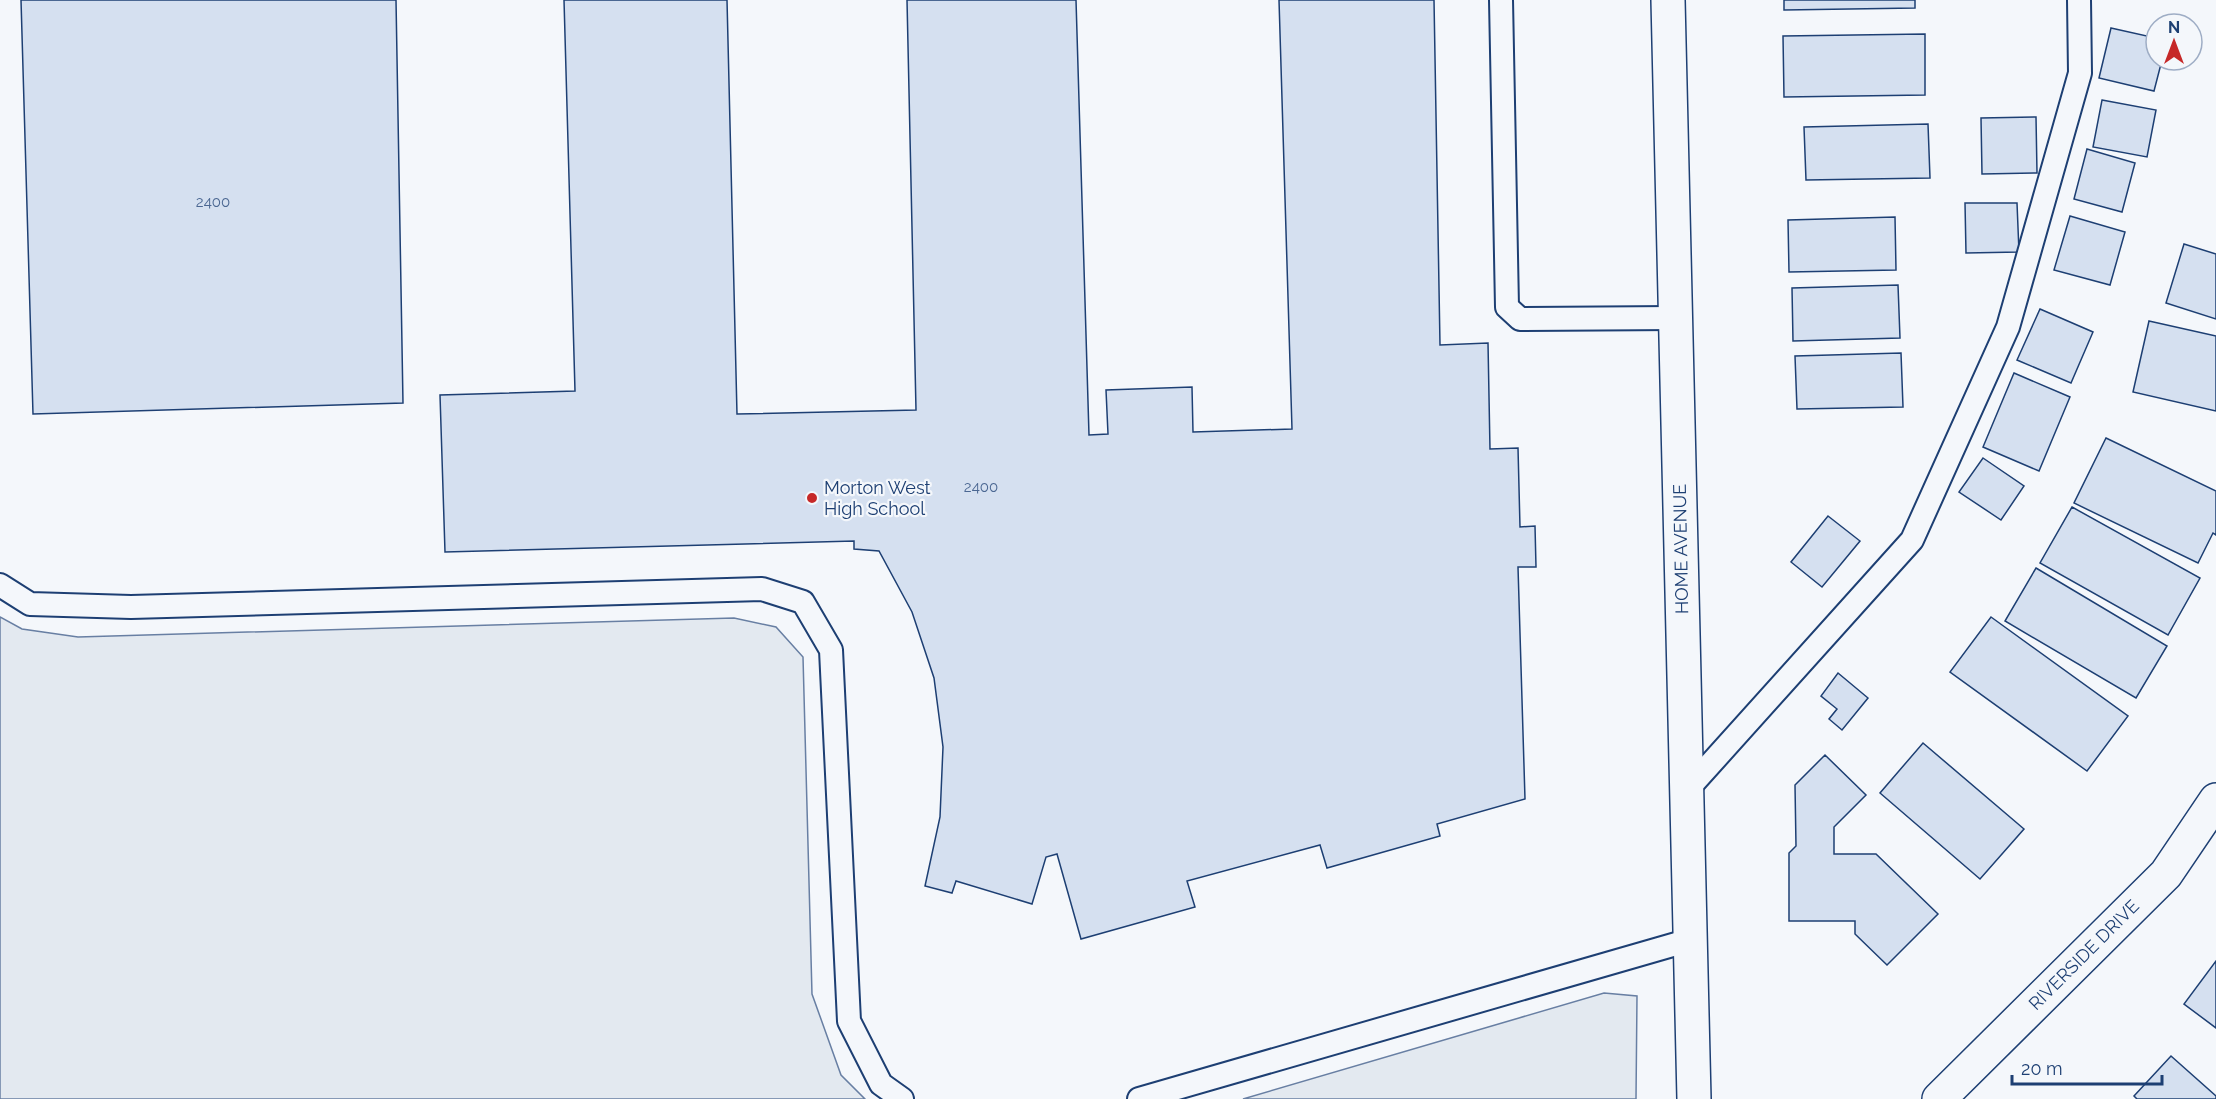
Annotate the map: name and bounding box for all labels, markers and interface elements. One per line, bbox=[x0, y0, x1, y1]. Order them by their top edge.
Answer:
north arrow bbox=[2144, 12, 2204, 72]
text: N bbox=[2168, 18, 2180, 37]
house number: 2400 bbox=[196, 193, 230, 211]
place label: Morton West High School bbox=[824, 477, 931, 519]
house number: 2400 bbox=[964, 478, 998, 496]
street label: HOME AVENUE bbox=[1669, 484, 1692, 614]
marker: Morton West High School bbox=[805, 491, 819, 505]
street label: RIVERSIDE DRIVE bbox=[2024, 895, 2143, 1014]
scale bar bbox=[2012, 1048, 2162, 1086]
text: 20 m bbox=[2021, 1058, 2063, 1079]

